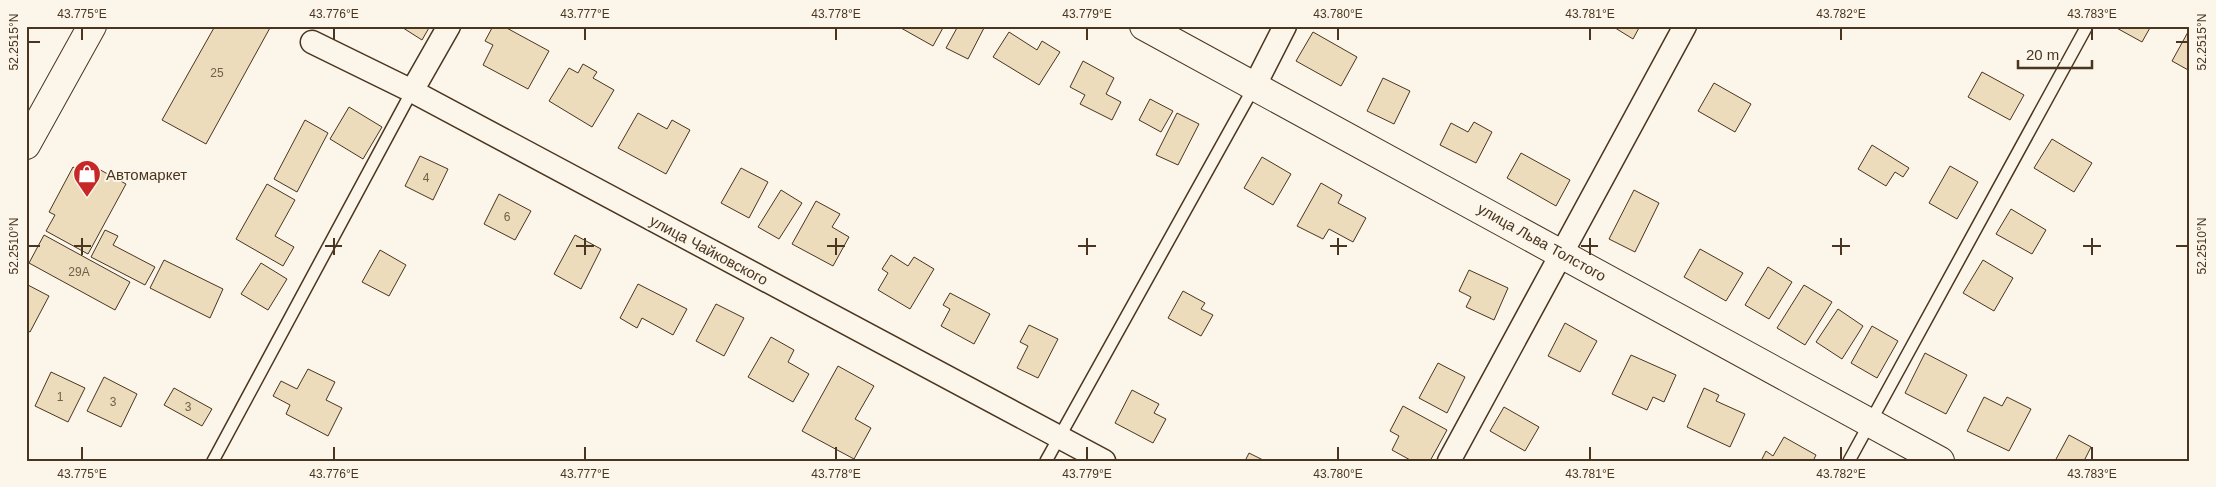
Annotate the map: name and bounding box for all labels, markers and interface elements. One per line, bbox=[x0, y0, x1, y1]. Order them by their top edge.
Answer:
text: 43.775°E bbox=[57, 7, 107, 21]
text: 43.776°E bbox=[309, 7, 359, 21]
text: 43.777°E bbox=[560, 7, 610, 21]
text: 43.778°E bbox=[811, 7, 861, 21]
text: 43.779°E bbox=[1062, 7, 1112, 21]
text: 43.780°E bbox=[1313, 7, 1363, 21]
text: 43.781°E bbox=[1565, 7, 1615, 21]
text: 43.782°E bbox=[1816, 7, 1866, 21]
text: 43.783°E bbox=[2067, 7, 2117, 21]
text: 52.2515°N bbox=[7, 14, 21, 70]
text: 52.2515°N bbox=[2195, 14, 2209, 70]
scale bar bbox=[2018, 38, 2092, 70]
text: 20 m bbox=[2026, 46, 2059, 63]
house number: 25 bbox=[210, 66, 224, 80]
shop icon: Автомаркет bbox=[72, 159, 102, 198]
place label: Автомаркет bbox=[106, 166, 187, 183]
house number: 4 bbox=[423, 171, 430, 185]
street label: улица Льва Толстого bbox=[1475, 200, 1609, 284]
house number: 6 bbox=[504, 210, 511, 224]
street label: улица Чайковского bbox=[647, 212, 771, 288]
text: 52.2510°N bbox=[7, 218, 21, 274]
text: 52.2510°N bbox=[2195, 218, 2209, 274]
house number: 29А bbox=[68, 265, 90, 279]
house number: 1 bbox=[57, 390, 64, 404]
house number: 3 bbox=[110, 395, 117, 409]
house number: 3 bbox=[185, 400, 192, 414]
text: 43.775°E bbox=[57, 467, 107, 481]
text: 43.776°E bbox=[309, 467, 359, 481]
text: 43.777°E bbox=[560, 467, 610, 481]
text: 43.778°E bbox=[811, 467, 861, 481]
text: 43.779°E bbox=[1062, 467, 1112, 481]
text: 43.780°E bbox=[1313, 467, 1363, 481]
text: 43.781°E bbox=[1565, 467, 1615, 481]
text: 43.782°E bbox=[1816, 467, 1866, 481]
text: 43.783°E bbox=[2067, 467, 2117, 481]

